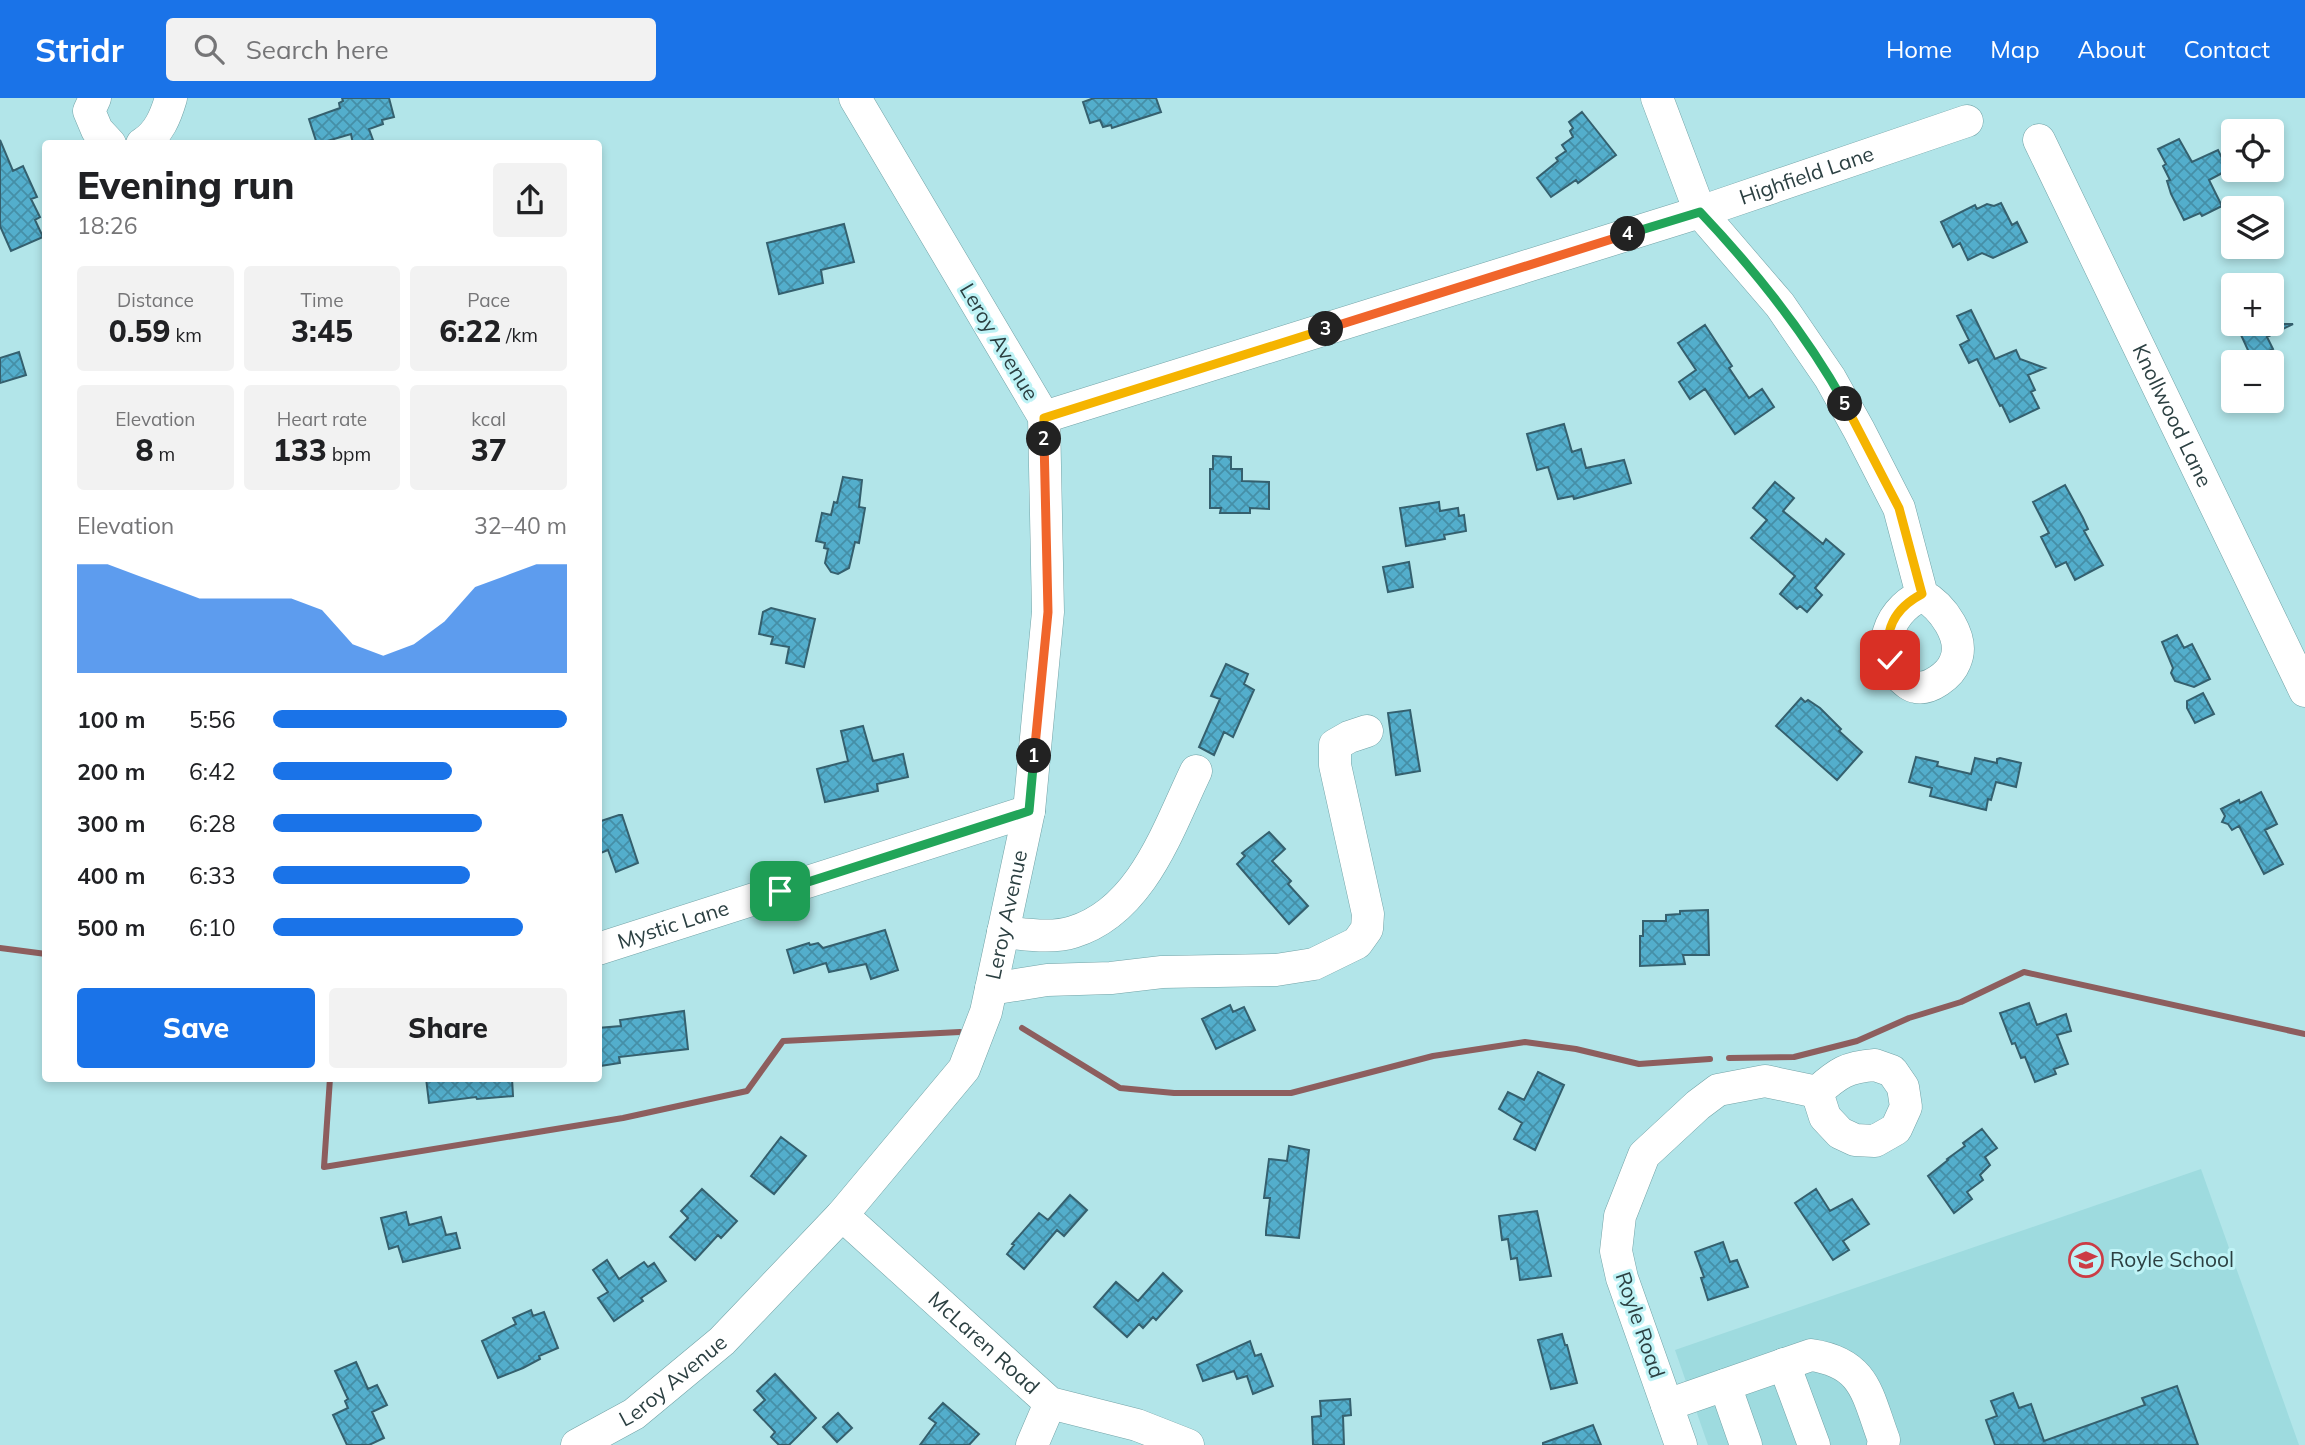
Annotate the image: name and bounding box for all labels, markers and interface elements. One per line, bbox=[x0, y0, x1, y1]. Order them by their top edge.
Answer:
search box bbox=[166, 18, 656, 81]
text: Stridr bbox=[35, 29, 124, 70]
icon: search bbox=[190, 30, 228, 68]
text: Search here bbox=[246, 33, 389, 66]
text: Home bbox=[1886, 34, 1952, 64]
text: Map bbox=[1990, 34, 2040, 64]
text: About bbox=[2078, 34, 2146, 64]
text: Contact bbox=[2184, 34, 2270, 64]
map controls bbox=[2221, 119, 2284, 413]
button: locate bbox=[2221, 119, 2284, 182]
street label: Highfield Lane bbox=[1736, 140, 1877, 210]
text: Evening run bbox=[77, 161, 295, 209]
button: share bbox=[493, 163, 567, 237]
button: layers bbox=[2221, 196, 2284, 259]
text: 18:26 bbox=[77, 211, 137, 240]
pin: 4 bbox=[1610, 216, 1646, 252]
text: 4 bbox=[1622, 221, 1633, 245]
button: + bbox=[2221, 273, 2284, 336]
street label: Leroy Avenue bbox=[955, 278, 1045, 405]
text: Distance bbox=[117, 288, 194, 312]
text: Time bbox=[300, 288, 344, 312]
text: Pace bbox=[467, 288, 510, 312]
text: 0.59 bbox=[109, 312, 171, 350]
text: 3:45 bbox=[291, 312, 353, 350]
text: 6:22 bbox=[439, 312, 501, 350]
pin: 3 bbox=[1308, 312, 1344, 346]
text: 3 bbox=[1320, 316, 1331, 340]
text: km bbox=[171, 323, 202, 347]
text: /km bbox=[501, 323, 538, 347]
street label: Knollwood Lane bbox=[2127, 339, 2218, 491]
button: − bbox=[2221, 350, 2284, 413]
pin: 5 bbox=[1828, 386, 1862, 422]
text: 5 bbox=[1839, 391, 1850, 415]
text: Elevation bbox=[115, 407, 196, 431]
text: Heart rate bbox=[277, 407, 367, 431]
text: kcal bbox=[471, 407, 506, 431]
pin: 2 bbox=[1026, 422, 1062, 456]
text: 2 bbox=[1038, 426, 1049, 450]
text: 8 bbox=[136, 431, 154, 469]
text: 133 bbox=[273, 431, 327, 469]
text: 37 bbox=[471, 431, 507, 469]
text: m bbox=[154, 442, 175, 466]
text: bpm bbox=[327, 442, 371, 466]
text: Elevation bbox=[77, 511, 174, 540]
text: 32–40 m bbox=[474, 511, 567, 540]
pin bbox=[1860, 630, 1920, 690]
icon: check bbox=[1871, 641, 1909, 679]
text: 100 m bbox=[77, 705, 145, 734]
text: 5:56 bbox=[189, 705, 236, 734]
pin: 1 bbox=[1016, 738, 1052, 774]
text: 1 bbox=[1028, 743, 1039, 767]
text: 200 m bbox=[77, 757, 145, 786]
text: 6:42 bbox=[189, 757, 236, 786]
text: 300 m bbox=[77, 809, 145, 838]
text: 6:28 bbox=[189, 809, 236, 838]
street label: Leroy Avenue bbox=[979, 847, 1032, 982]
text: 400 m bbox=[77, 861, 145, 890]
text: 6:33 bbox=[189, 861, 236, 890]
pin bbox=[750, 861, 810, 921]
icon: arrive bbox=[761, 872, 799, 910]
street label: Mystic Lane bbox=[614, 894, 732, 954]
text: 500 m bbox=[77, 913, 145, 942]
text: 6:10 bbox=[189, 913, 236, 942]
button: Save bbox=[77, 988, 315, 1068]
button: Share bbox=[329, 988, 567, 1068]
school or university icon: Royle School bbox=[2067, 1241, 2105, 1279]
place label: Royle School bbox=[2110, 1246, 2234, 1272]
street label: Royle Road bbox=[1611, 1268, 1671, 1381]
street label: McLaren Road bbox=[923, 1285, 1045, 1399]
street label: Leroy Avenue bbox=[614, 1328, 732, 1432]

